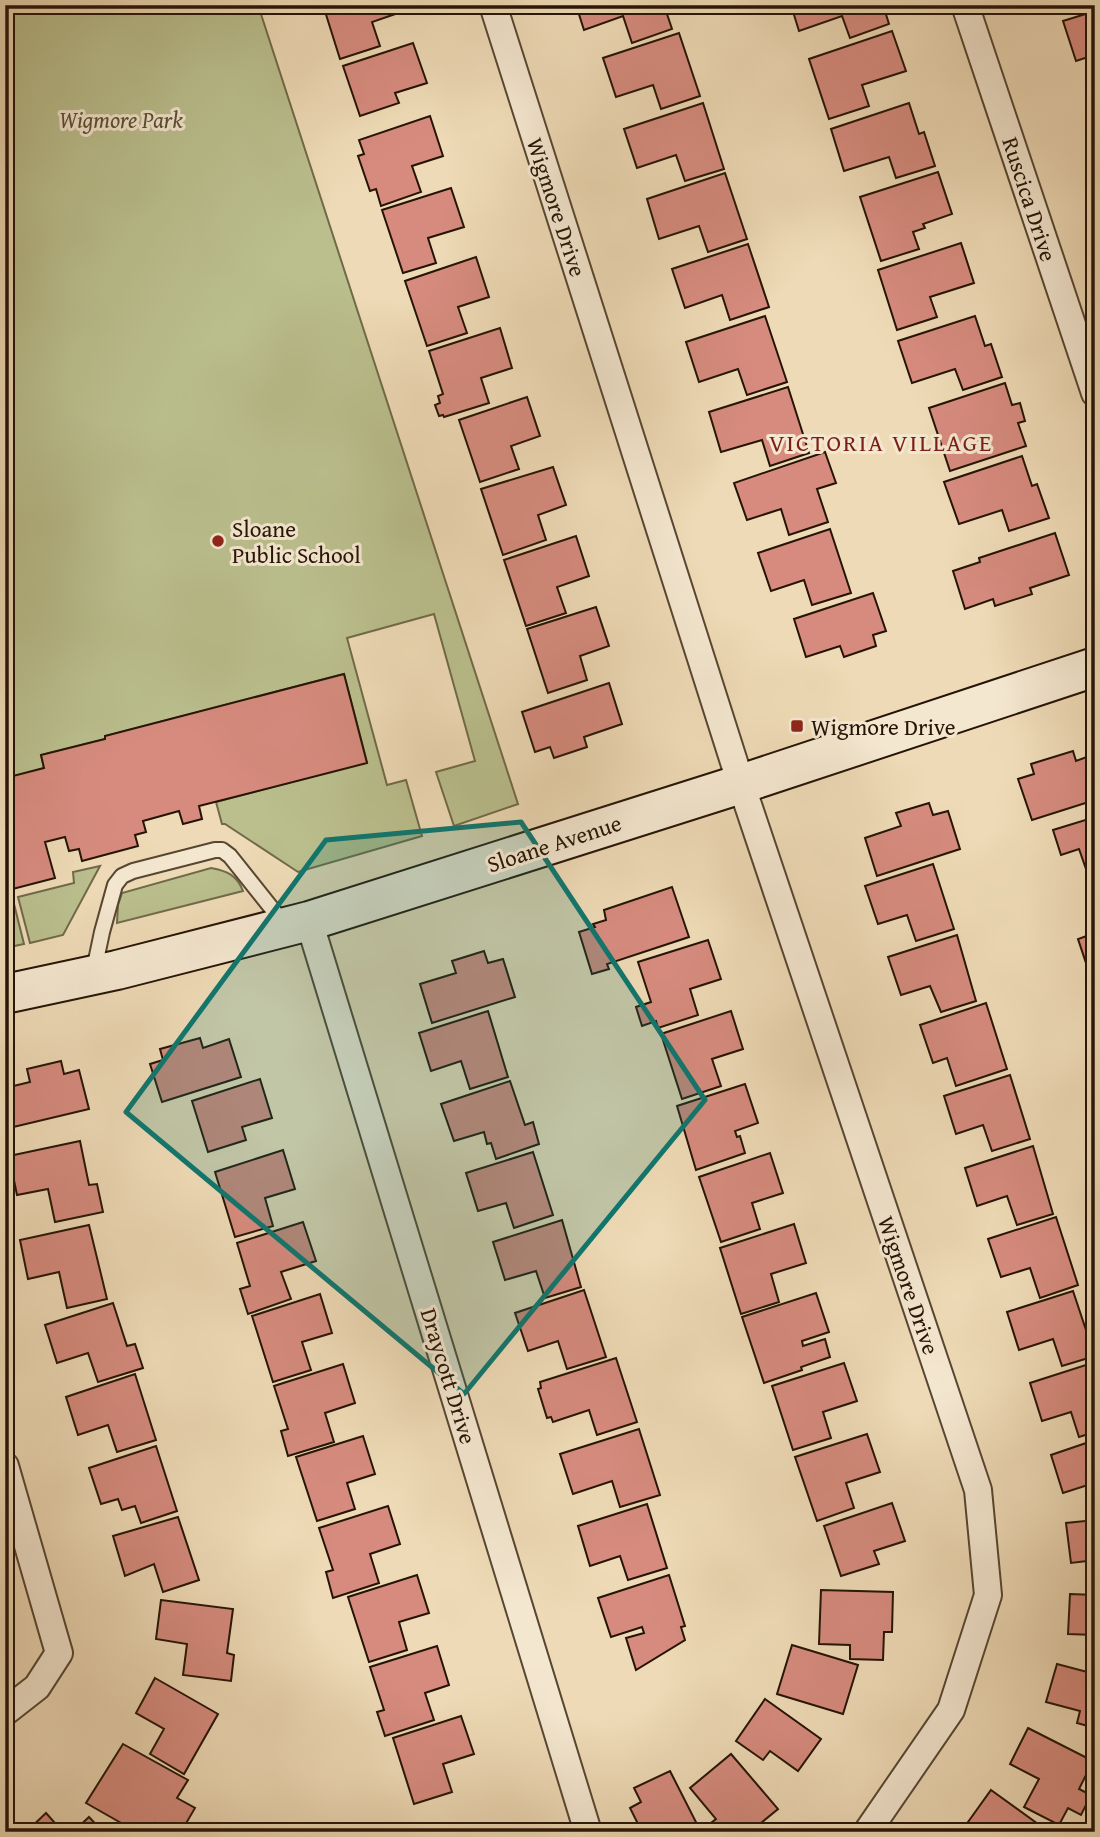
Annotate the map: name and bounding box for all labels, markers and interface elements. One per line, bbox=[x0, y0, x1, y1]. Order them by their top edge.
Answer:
park label: Wigmore Park bbox=[59, 103, 183, 136]
street label: Ruscica Drive bbox=[994, 132, 1066, 266]
street label: Wigmore Drive bbox=[519, 133, 595, 281]
district label: VICTORIA VILLAGE bbox=[769, 425, 993, 460]
place label: Sloane Public School bbox=[232, 512, 361, 571]
marker: Sloane Public School bbox=[210, 533, 226, 549]
place label: Wigmore Drive bbox=[811, 710, 956, 743]
marker: Wigmore Drive bbox=[789, 718, 805, 734]
street label: Sloane Avenue bbox=[482, 806, 626, 880]
street label: Wigmore Drive bbox=[870, 1211, 948, 1359]
street label: Draycott Drive bbox=[413, 1304, 485, 1448]

